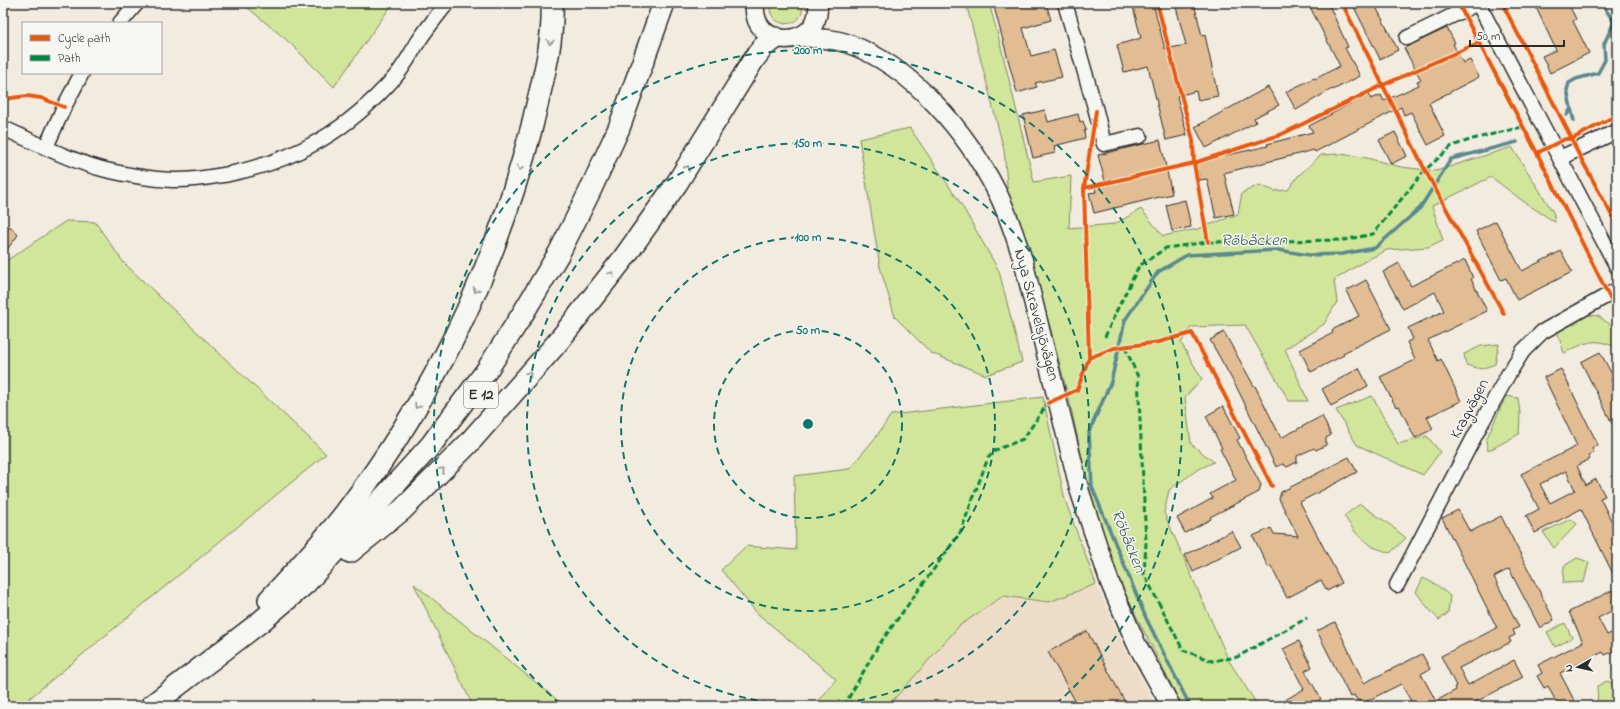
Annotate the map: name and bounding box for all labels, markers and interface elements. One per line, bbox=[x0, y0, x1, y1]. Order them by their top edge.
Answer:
legend bbox=[22, 22, 162, 74]
scale bar bbox=[1470, 22, 1564, 48]
text: 50 m bbox=[1476, 28, 1500, 46]
text: Cycle path bbox=[58, 30, 110, 49]
one-way arrow bbox=[546, 39, 555, 45]
text: 200 m bbox=[793, 42, 823, 60]
text: Path bbox=[58, 50, 81, 68]
text: 150 m bbox=[794, 135, 823, 153]
one-way arrow bbox=[516, 164, 525, 171]
one-way arrow bbox=[682, 165, 689, 172]
water label: Röbäcken bbox=[1221, 228, 1288, 253]
text: 100 m bbox=[795, 229, 822, 247]
street label: Nya Skravelsjövägen bbox=[1007, 246, 1065, 384]
one-way arrow bbox=[607, 271, 614, 278]
one-way arrow bbox=[473, 286, 481, 294]
text: 50 m bbox=[796, 322, 821, 340]
one-way arrow bbox=[525, 372, 532, 379]
street label: Kragvägen bbox=[1444, 375, 1496, 443]
road number: E 12 bbox=[464, 382, 498, 408]
one-way arrow bbox=[414, 402, 422, 409]
centre of rings bbox=[801, 417, 815, 431]
one-way arrow bbox=[437, 467, 445, 475]
water label: Röbäcken bbox=[1104, 506, 1152, 577]
north arrow bbox=[1558, 647, 1598, 687]
text: N bbox=[1561, 663, 1578, 673]

